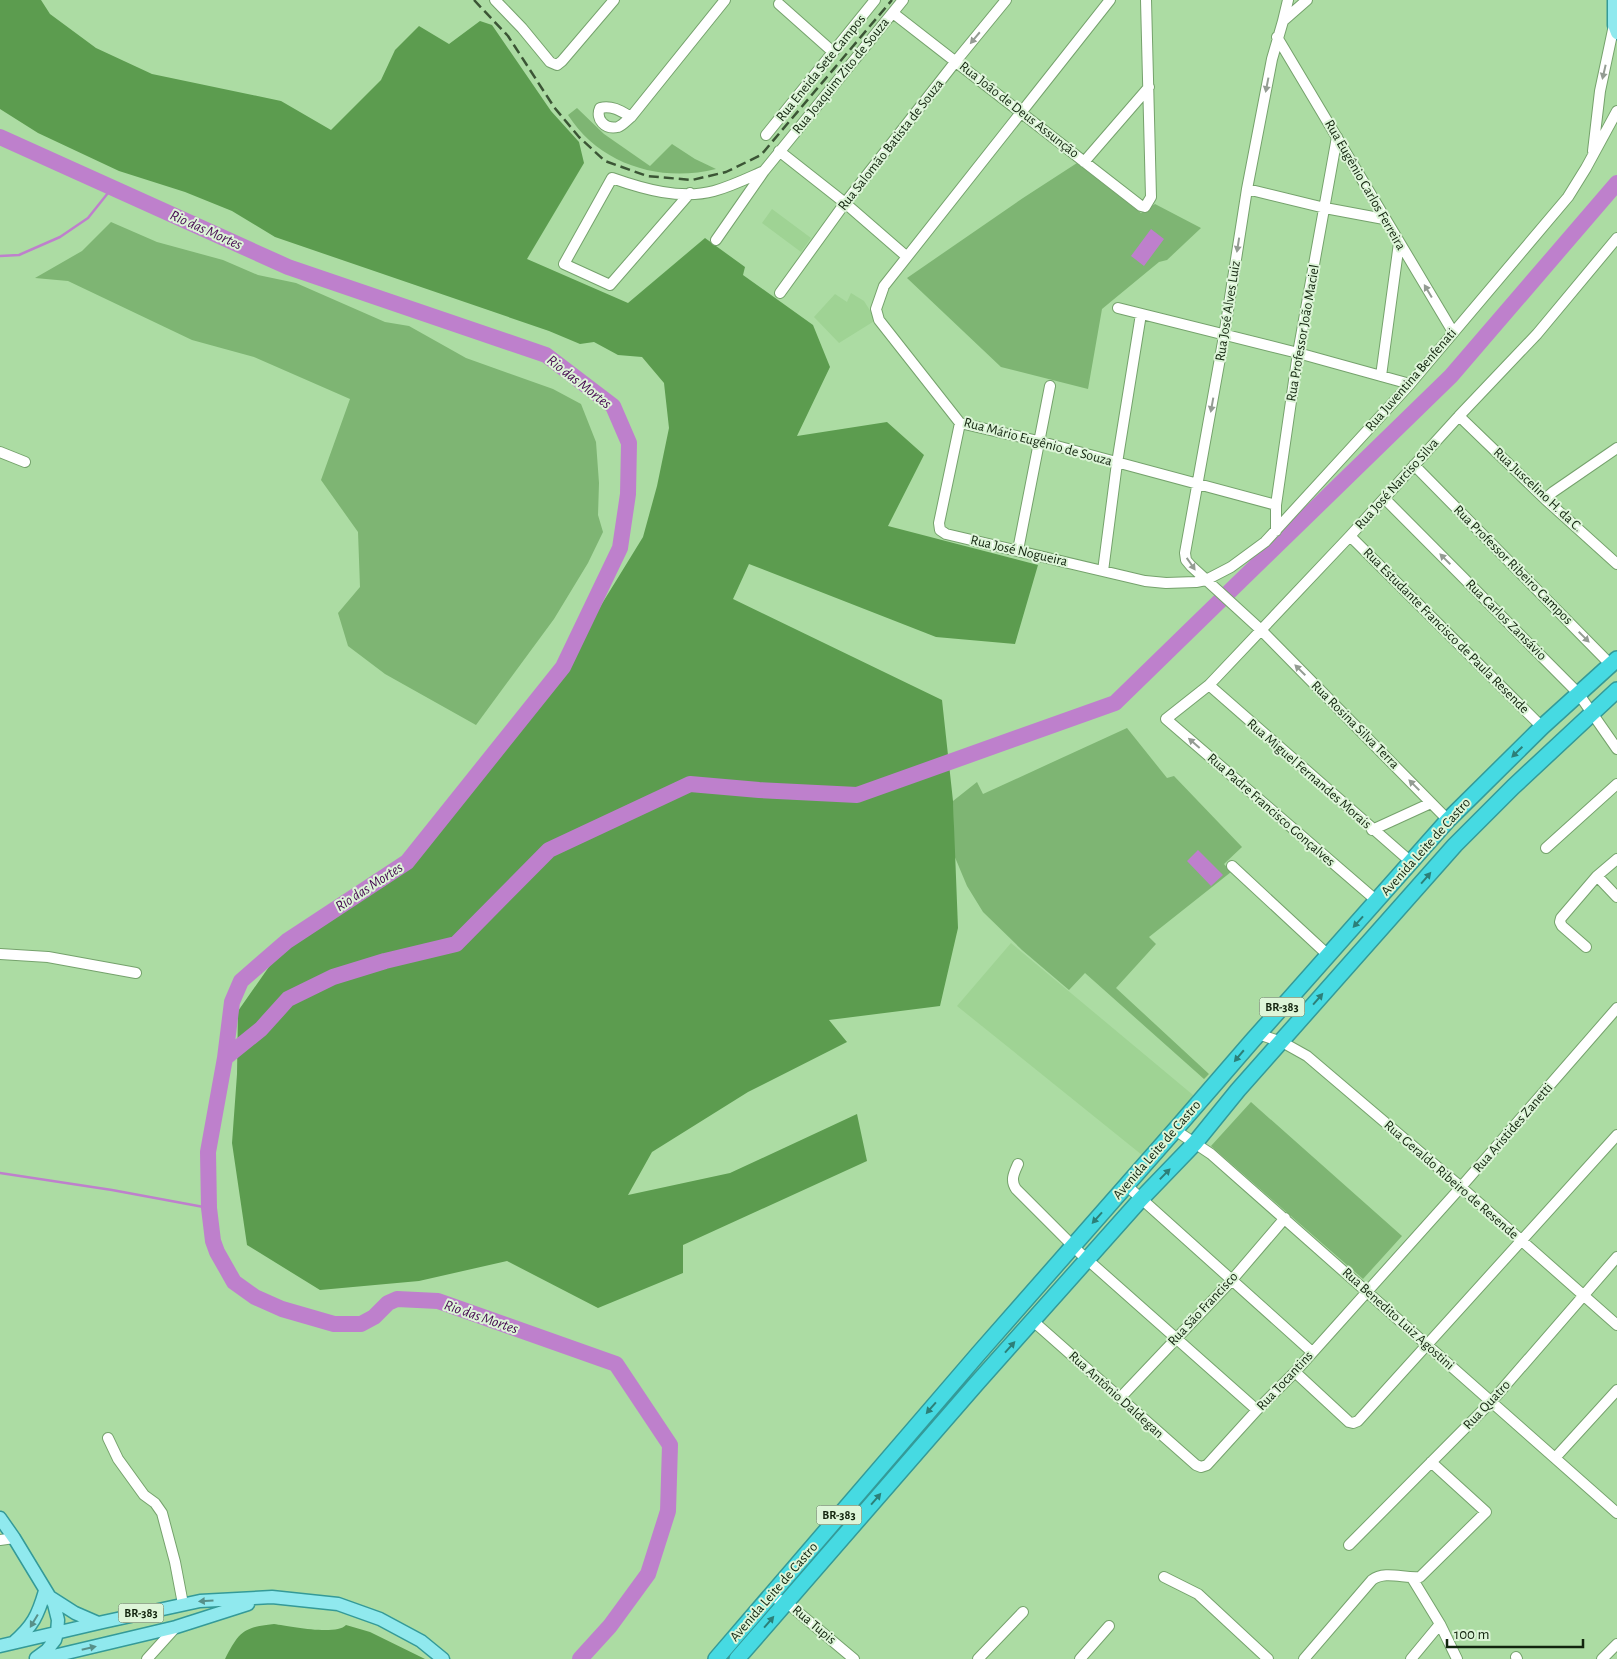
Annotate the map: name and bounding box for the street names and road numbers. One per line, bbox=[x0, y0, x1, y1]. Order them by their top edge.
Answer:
street label: Rua Eneida Sete Campos bbox=[774, 12, 868, 124]
street label: Rua Joaquim Zito de Souza bbox=[790, 15, 892, 137]
street label: Rua João de Deus Assunção bbox=[957, 59, 1081, 161]
street label: Rua Salomão Batista de Souza bbox=[836, 76, 947, 213]
street label: Rua Eugênio Carlos Ferreira bbox=[1322, 117, 1408, 253]
street label: Rua José Alves Luiz bbox=[1213, 260, 1243, 362]
street label: Rua Professor João Maciel bbox=[1284, 264, 1322, 402]
street label: Rua Juventina Benfenati bbox=[1363, 326, 1459, 434]
street label: Rua Mário Eugênio de Souza bbox=[962, 415, 1114, 469]
street label: Rua José Narciso Silva bbox=[1353, 435, 1442, 532]
street label: Rua Juscelino H. da C. bbox=[1491, 445, 1585, 535]
street label: Rua Professor Ribeiro Campos bbox=[1451, 503, 1575, 627]
street label: Rua José Nogueira bbox=[969, 533, 1069, 569]
street label: Rua Estudante Francisco de Paula Resende bbox=[1360, 545, 1532, 717]
street label: Rua Carlos Zansávio bbox=[1463, 577, 1549, 663]
street label: Rua Rosina Silva Terra bbox=[1308, 678, 1402, 772]
street label: Rua Miguel Fernandes Morais bbox=[1244, 716, 1374, 832]
street label: Rua Padre Francisco Gonçalves bbox=[1205, 751, 1337, 869]
street label: Avenida Leite de Castro bbox=[1379, 795, 1473, 898]
road number: BR-383 bbox=[1260, 998, 1304, 1016]
street label: Rua Aristides Zanetti bbox=[1471, 1081, 1555, 1175]
street label: Avenida Leite de Castro bbox=[1110, 1098, 1204, 1202]
street label: Rua Geraldo Ribeiro de Resende bbox=[1381, 1118, 1521, 1242]
street label: Rua Benedito Luiz Agostini bbox=[1339, 1265, 1457, 1373]
street label: Rua São Francisco bbox=[1165, 1269, 1241, 1349]
street label: Rua Antônio Daldegan bbox=[1066, 1349, 1166, 1441]
street label: Rua Tocantins bbox=[1254, 1349, 1316, 1413]
street label: Rua Quatro bbox=[1461, 1378, 1513, 1432]
road number: BR-383 bbox=[816, 1506, 862, 1524]
street label: Avenida Leite de Castro bbox=[727, 1540, 821, 1644]
street label: Rua Tupis bbox=[790, 1603, 838, 1647]
road number: BR-383 bbox=[118, 1604, 164, 1622]

